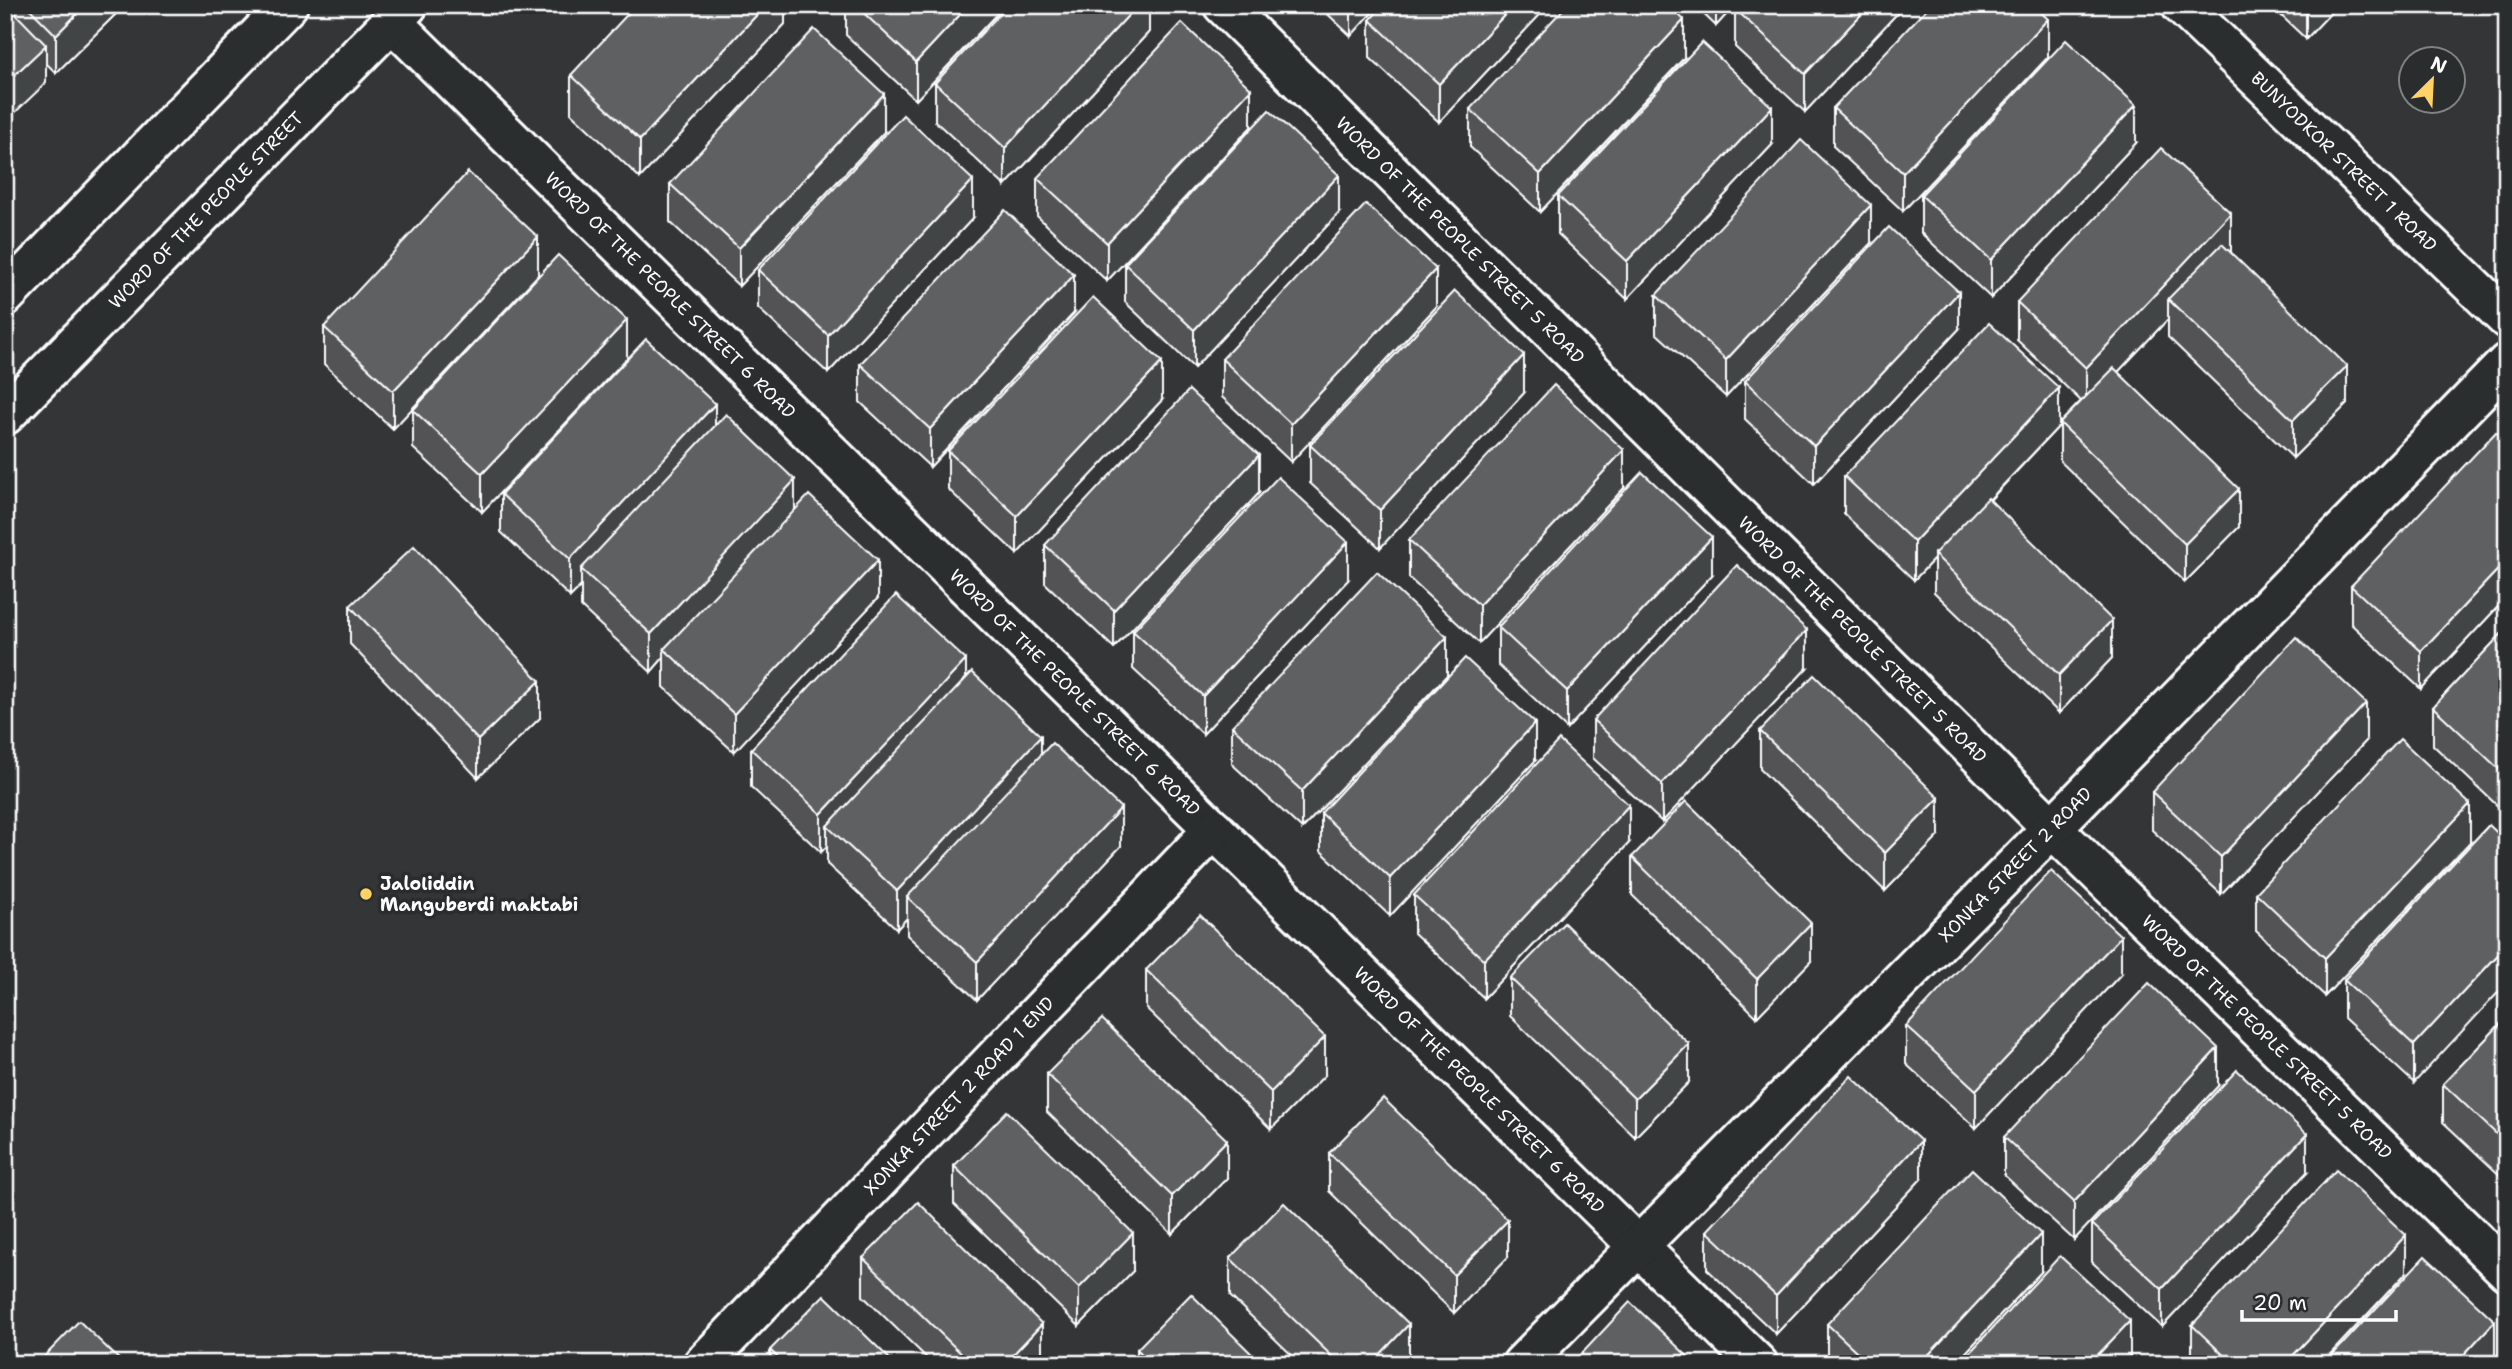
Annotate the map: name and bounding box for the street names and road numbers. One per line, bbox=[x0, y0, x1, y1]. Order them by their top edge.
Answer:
street label: BUNYODKOR STREET 1 ROAD bbox=[2246, 67, 2442, 257]
street label: WORD OF THE PEOPLE STREET bbox=[104, 106, 309, 314]
street label: WORD OF THE PEOPLE STREET 5 ROAD bbox=[1331, 112, 1590, 369]
street label: WORD OF THE PEOPLE STREET 6 ROAD bbox=[540, 167, 801, 424]
street label: WORD OF THE PEOPLE STREET 5 ROAD bbox=[1733, 511, 1992, 769]
street label: WORD OF THE PEOPLE STREET 6 ROAD bbox=[944, 564, 1205, 821]
street label: XONKA STREET 2 ROAD bbox=[1934, 782, 2098, 948]
street label: WORD OF THE PEOPLE STREET 5 ROAD bbox=[2136, 910, 2398, 1165]
street label: WORD OF THE PEOPLE STREET 6 ROAD bbox=[1348, 961, 1610, 1219]
street label: XONKA STREET 2 ROAD 1 END bbox=[859, 991, 1060, 1200]

